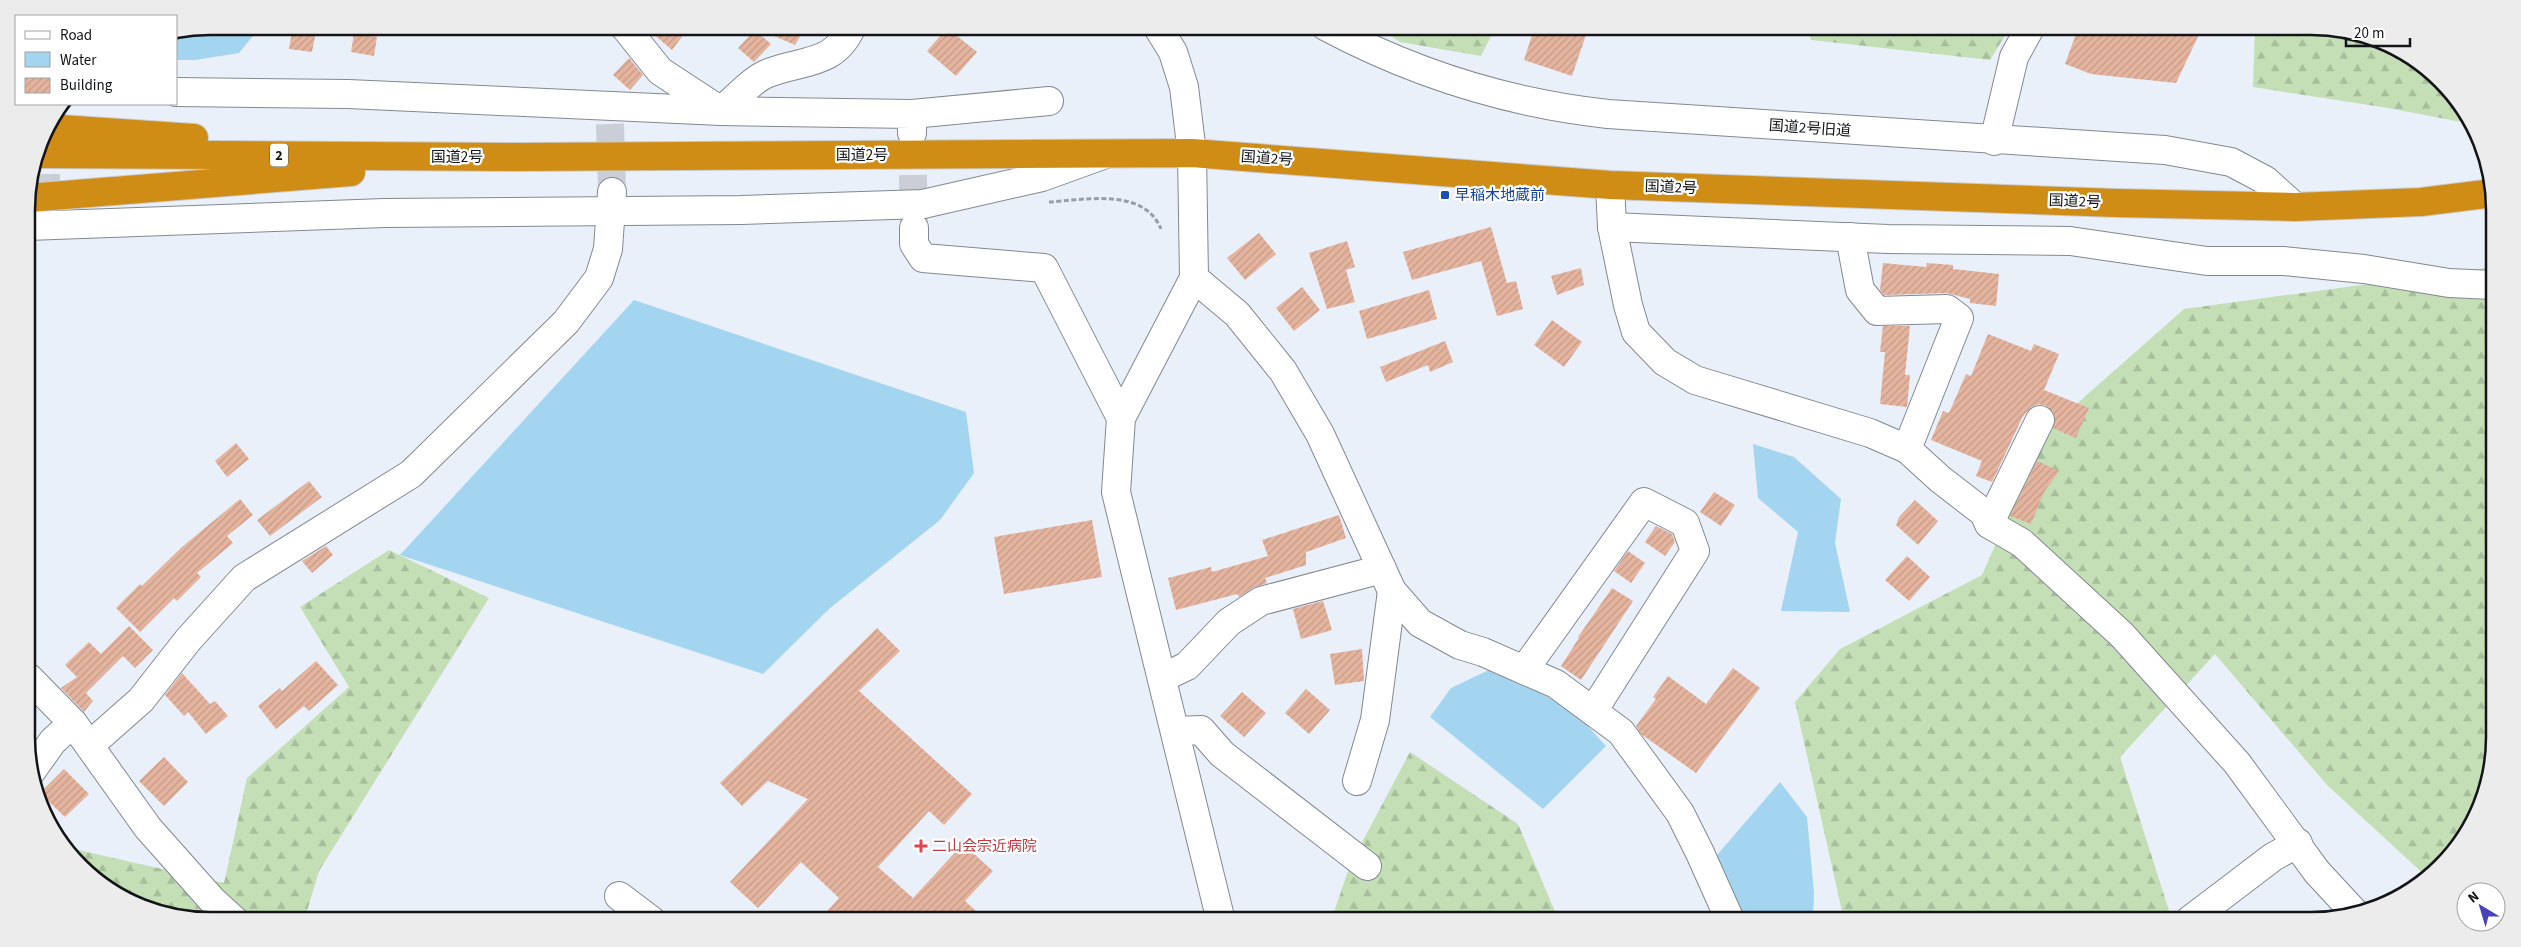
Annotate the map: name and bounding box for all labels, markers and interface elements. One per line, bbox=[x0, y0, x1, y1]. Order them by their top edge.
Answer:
legend bbox=[15, 15, 178, 105]
scale bar bbox=[2346, 15, 2410, 47]
text: 20 m bbox=[2354, 23, 2384, 44]
text: Road bbox=[60, 25, 92, 46]
text: Water bbox=[60, 50, 97, 71]
text: Building bbox=[60, 75, 113, 96]
street label: 国道2号旧道 bbox=[1768, 115, 1852, 142]
road number: 2 bbox=[270, 144, 288, 166]
street label: 国道2号 bbox=[836, 145, 888, 166]
street label: 国道2号 bbox=[1240, 146, 1294, 171]
street label: 国道2号 bbox=[431, 147, 483, 168]
street label: 国道2号 bbox=[1644, 176, 1698, 199]
place label: 早稲木地蔵前 bbox=[1455, 185, 1545, 206]
marker: 早稲木地蔵前 bbox=[1439, 189, 1451, 201]
street label: 国道2号 bbox=[2048, 190, 2102, 213]
place label: 二山会宗近病院 bbox=[932, 836, 1037, 857]
marker: 二山会宗近病院 bbox=[914, 839, 928, 853]
north arrow bbox=[2456, 882, 2506, 932]
text: N bbox=[2464, 887, 2483, 908]

